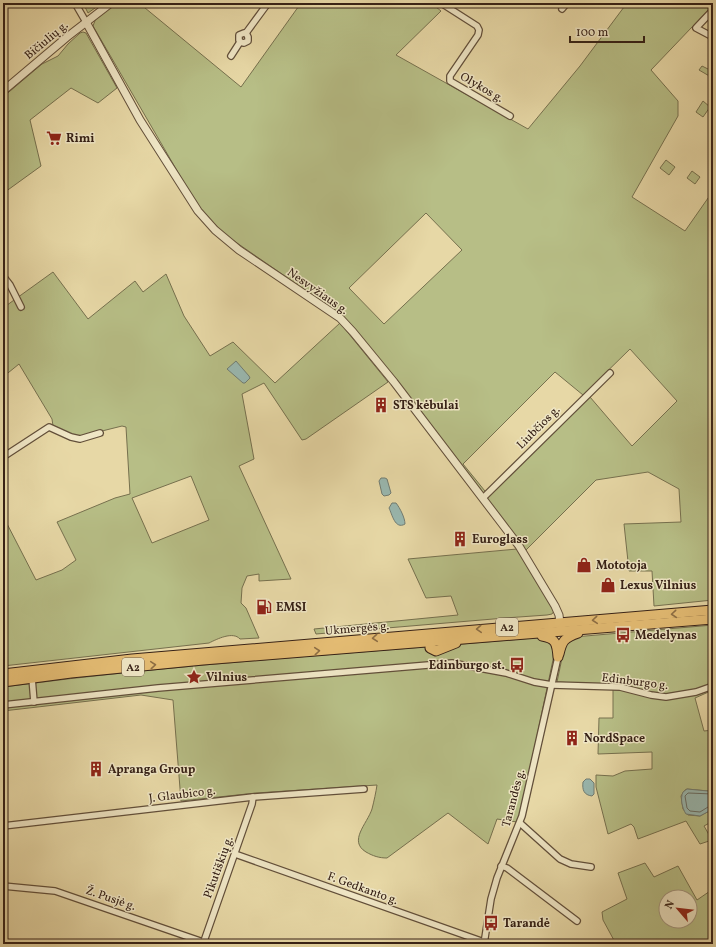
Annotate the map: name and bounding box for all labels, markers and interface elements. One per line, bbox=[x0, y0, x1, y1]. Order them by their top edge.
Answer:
street label: Bičiulių g. bbox=[22, 18, 72, 64]
scale bar bbox=[570, 18, 644, 44]
text: 100 m bbox=[576, 25, 609, 41]
street label: Olykos g. bbox=[457, 69, 506, 107]
supermarket icon: Rimi bbox=[45, 129, 63, 147]
place label: Rimi bbox=[66, 131, 95, 147]
street label: Nesvyžiaus g. bbox=[284, 265, 351, 319]
building icon: STS kėbulai bbox=[372, 396, 390, 414]
place label: STS kėbulai bbox=[393, 398, 459, 414]
street label: Liubčios g. bbox=[513, 402, 564, 453]
building icon: Euroglass bbox=[451, 530, 469, 548]
place label: Euroglass bbox=[472, 532, 528, 548]
shop icon: Mototoja bbox=[575, 556, 593, 574]
place label: Mototoja bbox=[596, 558, 648, 574]
shop icon: Lexus Vilnius bbox=[599, 576, 617, 594]
place label: Lexus Vilnius bbox=[620, 578, 697, 594]
fuel station icon: EMSI bbox=[255, 598, 273, 616]
place label: EMSI bbox=[276, 600, 307, 616]
one-way arrow bbox=[671, 609, 677, 618]
one-way arrow bbox=[592, 616, 598, 625]
street label: Ukmergės g. bbox=[324, 618, 390, 640]
road number: A2 bbox=[496, 618, 518, 636]
one-way arrow bbox=[476, 625, 482, 634]
bus stop icon: Medelynas bbox=[614, 626, 632, 644]
place label: Medelynas bbox=[635, 628, 697, 644]
one-way arrow bbox=[372, 634, 378, 643]
one-way arrow bbox=[314, 647, 320, 656]
bus stop icon: Edinburgo st. bbox=[508, 656, 526, 674]
road number: A2 bbox=[122, 658, 144, 676]
place label: Edinburgo st. bbox=[429, 658, 505, 674]
one-way arrow bbox=[150, 660, 156, 669]
place icon: Vilnius bbox=[185, 668, 203, 686]
place label: Vilnius bbox=[206, 670, 248, 686]
street label: Edinburgo g. bbox=[601, 670, 669, 694]
building icon: NordSpace bbox=[563, 729, 581, 747]
place label: NordSpace bbox=[584, 731, 645, 747]
building icon: Apranga Group bbox=[87, 760, 105, 778]
place label: Apranga Group bbox=[108, 762, 196, 778]
street label: Tarandės g. bbox=[499, 767, 529, 829]
street label: J. Glaubico g. bbox=[148, 783, 217, 807]
street label: Pikutiškių g. bbox=[200, 834, 238, 901]
street label: F. Gedkanto g. bbox=[325, 869, 400, 909]
street label: Ž. Pusjė g. bbox=[83, 882, 138, 915]
north arrow bbox=[658, 889, 698, 929]
text: N bbox=[662, 898, 679, 912]
bus stop icon: Tarandė bbox=[482, 914, 500, 932]
place label: Tarandė bbox=[503, 916, 550, 932]

